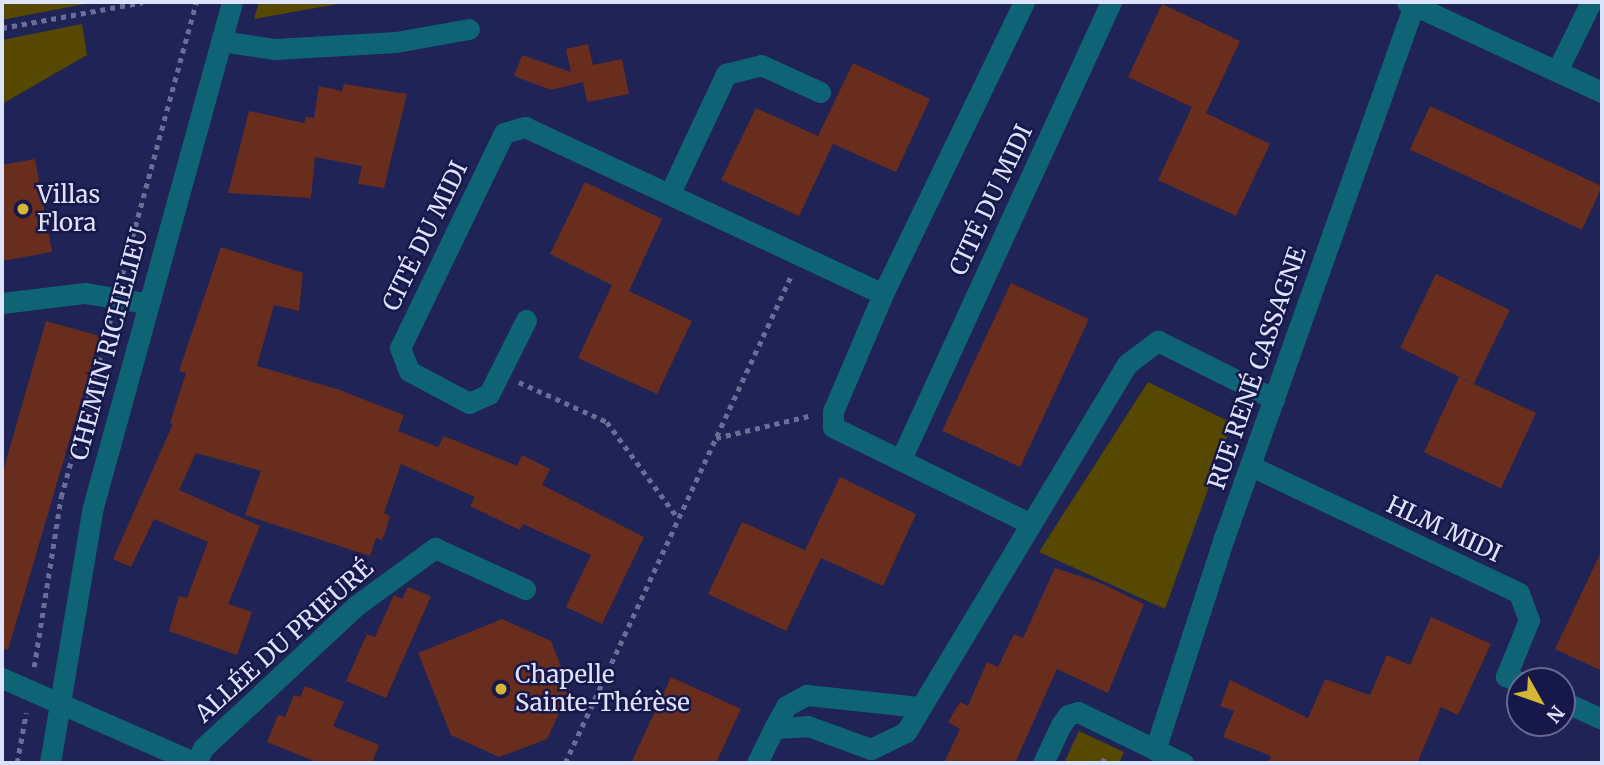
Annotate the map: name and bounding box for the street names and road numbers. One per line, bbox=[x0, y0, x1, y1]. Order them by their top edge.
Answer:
street label: CITÉ DU MIDI bbox=[944, 120, 1038, 280]
street label: CITÉ DU MIDI bbox=[376, 157, 474, 315]
street label: CHEMIN RICHELIEU bbox=[64, 225, 154, 463]
street label: RUE RENÉ CASSAGNE bbox=[1202, 243, 1312, 493]
street label: HLM MIDI bbox=[1382, 490, 1506, 568]
street label: ALLÉE DU PRIEURÉ bbox=[189, 554, 379, 728]

